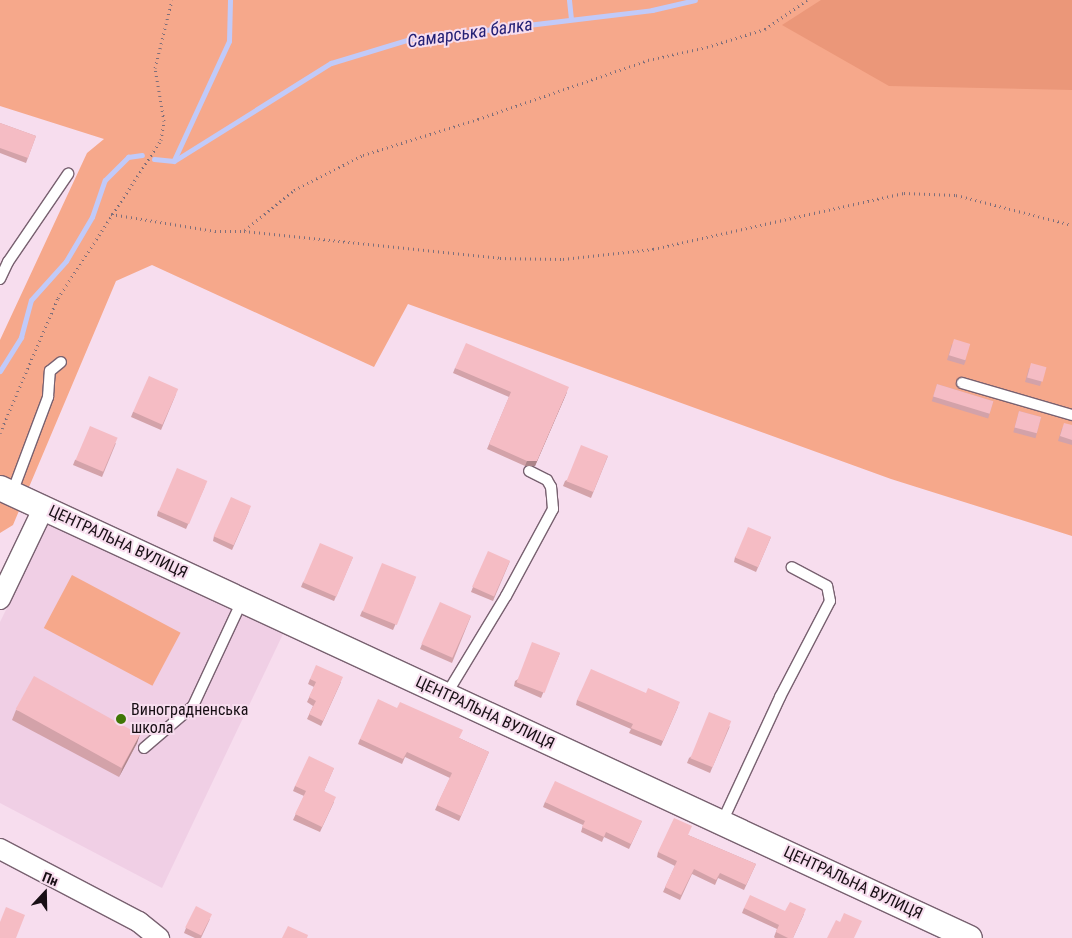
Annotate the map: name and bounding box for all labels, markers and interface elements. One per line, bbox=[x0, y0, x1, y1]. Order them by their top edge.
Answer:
water label: Самарська балка bbox=[406, 14, 534, 52]
street label: ЦЕНТРАЛЬНА ВУЛИЦЯ bbox=[46, 501, 190, 583]
street label: ЦЕНТРАЛЬНА ВУЛИЦЯ bbox=[413, 672, 557, 754]
place label: Виноградненська школа bbox=[131, 700, 248, 738]
marker: Виноградненська школа bbox=[115, 713, 127, 725]
street label: ЦЕНТРАЛЬНА ВУЛИЦЯ bbox=[781, 842, 925, 924]
north arrow bbox=[20, 868, 70, 918]
text: Пн bbox=[40, 869, 61, 889]

